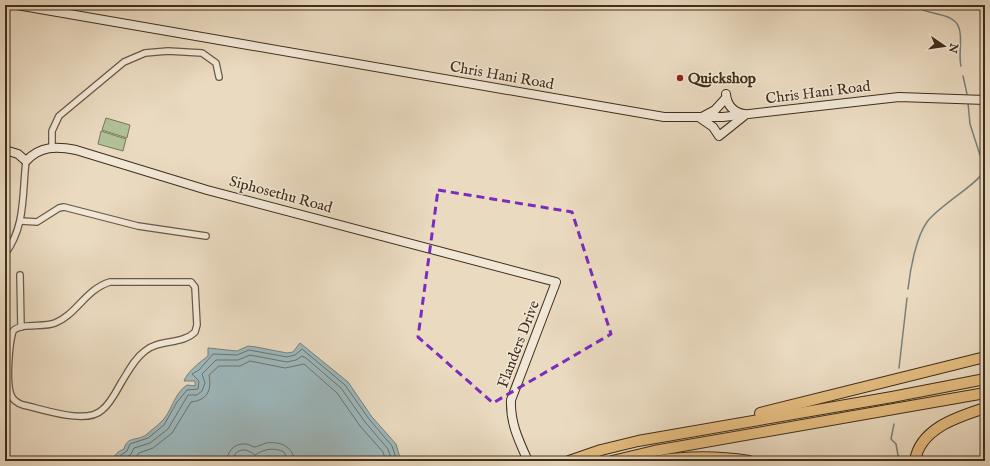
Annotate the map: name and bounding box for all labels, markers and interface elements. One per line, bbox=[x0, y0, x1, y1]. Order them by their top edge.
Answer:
north arrow bbox=[924, 26, 964, 66]
text: N bbox=[945, 41, 961, 55]
street label: Chris Hani Road bbox=[448, 57, 556, 94]
place label: Quickshop bbox=[688, 69, 756, 88]
marker: Quickshop bbox=[675, 73, 685, 83]
street label: Chris Hani Road bbox=[765, 77, 872, 108]
street label: Siphosethu Road bbox=[227, 172, 335, 218]
street label: Flanders Drive bbox=[493, 298, 544, 391]

